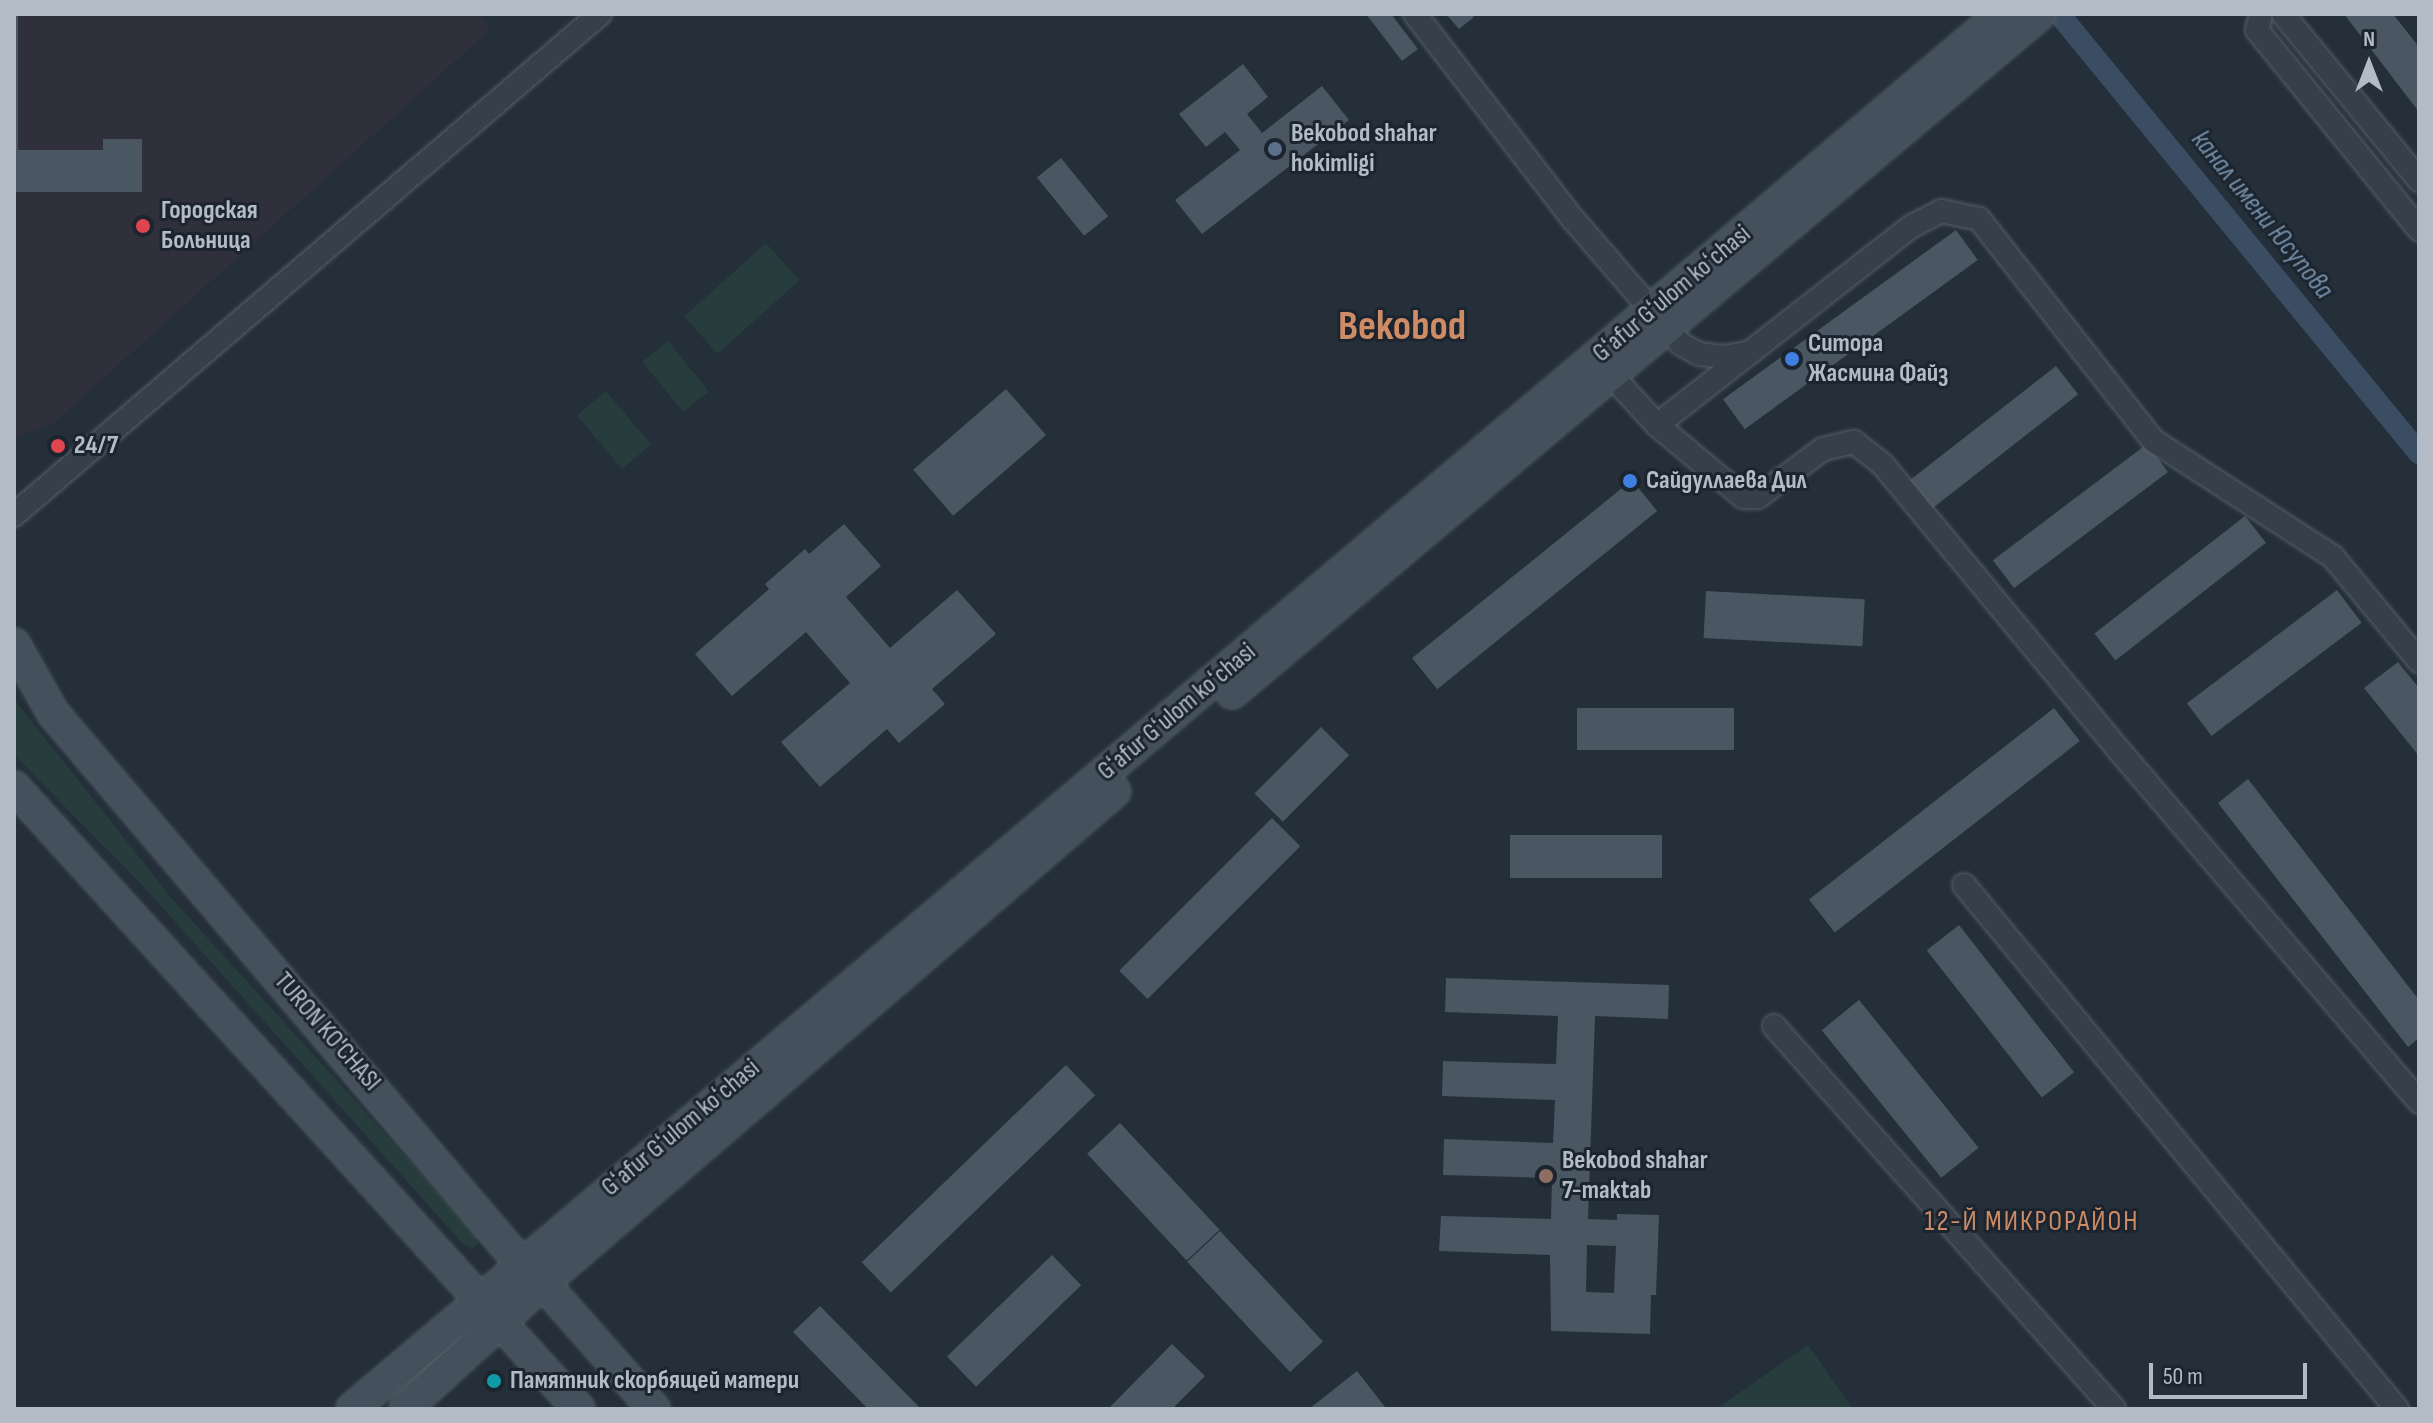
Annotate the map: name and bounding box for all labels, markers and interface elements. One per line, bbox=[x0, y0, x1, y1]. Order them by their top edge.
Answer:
north arrow bbox=[2329, 24, 2409, 104]
text: N bbox=[2363, 26, 2375, 53]
place label: Bekobod shahar hokimligi bbox=[1291, 118, 1437, 180]
water label: канал имени Юсупова bbox=[2184, 124, 2340, 306]
marker: Bekobod shahar hokimligi bbox=[1266, 140, 1284, 158]
place label: Городская Больница bbox=[161, 195, 258, 256]
marker: Городская Больница bbox=[132, 215, 154, 237]
street label: Gʻafur Gʻulom koʻchasi bbox=[1587, 219, 1757, 369]
district label: Bekobod bbox=[1338, 302, 1466, 352]
place label: Ситора Жасмина Файз bbox=[1808, 328, 1948, 390]
marker: Ситора Жасмина Файз bbox=[1783, 350, 1801, 368]
place label: 24/7 bbox=[74, 430, 118, 462]
marker: 24/7 bbox=[49, 437, 67, 455]
place label: Сайдуллаева Дил bbox=[1646, 465, 1807, 497]
marker: Сайдуллаева Дил bbox=[1621, 472, 1639, 490]
street label: Gʻafur Gʻulom koʻchasi bbox=[1092, 637, 1262, 787]
street label: TURON KO'CHASI bbox=[267, 966, 387, 1098]
street label: Gʻafur Gʻulom koʻchasi bbox=[596, 1053, 766, 1203]
place label: Bekobod shahar 7-maktab bbox=[1562, 1145, 1708, 1206]
marker: Bekobod shahar 7-maktab bbox=[1537, 1167, 1555, 1185]
district label: 12-Й МИКРОРАЙОН bbox=[1925, 1205, 2139, 1239]
scale bar bbox=[2153, 1347, 2311, 1397]
text: 50 m bbox=[2163, 1362, 2203, 1391]
place label: Памятник скорбящей матери bbox=[510, 1365, 799, 1397]
marker: Памятник скорбящей матери bbox=[485, 1372, 503, 1390]

